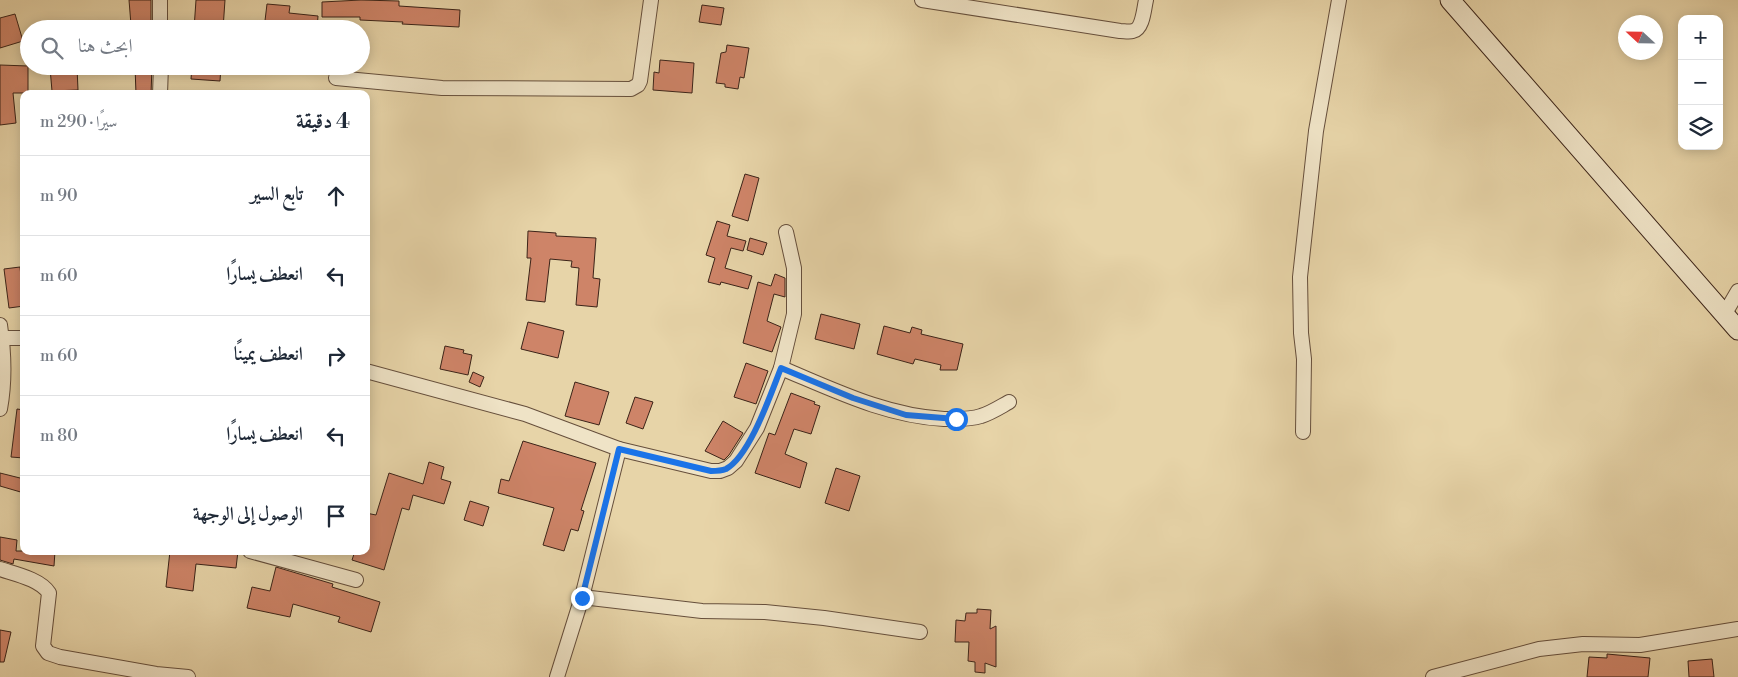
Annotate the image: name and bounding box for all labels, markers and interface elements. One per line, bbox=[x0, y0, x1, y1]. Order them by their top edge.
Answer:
north arrow bbox=[1618, 15, 1663, 60]
map controls bbox=[1678, 15, 1723, 150]
button: + bbox=[1678, 15, 1723, 60]
search box bbox=[20, 20, 370, 75]
icon: search bbox=[38, 34, 66, 62]
text: ابحث هنا bbox=[78, 34, 133, 58]
button: − bbox=[1678, 60, 1723, 105]
button: layers bbox=[1678, 105, 1723, 150]
text: 4 دقيقة bbox=[296, 109, 350, 135]
text: سيرًا · 290 m bbox=[40, 112, 117, 132]
text: تابع السير bbox=[250, 182, 303, 206]
icon: ahead bbox=[322, 182, 350, 210]
text: 90 m bbox=[40, 186, 78, 206]
text: انعطف يسارًا bbox=[226, 262, 303, 286]
icon: left bbox=[322, 262, 350, 290]
text: 60 m bbox=[40, 266, 78, 286]
text: انعطف يمينًا bbox=[234, 342, 303, 366]
icon: right bbox=[322, 342, 350, 370]
text: 60 m bbox=[40, 346, 78, 366]
route start bbox=[945, 408, 968, 431]
text: انعطف يسارًا bbox=[226, 422, 303, 446]
icon: left bbox=[322, 422, 350, 450]
text: 80 m bbox=[40, 426, 78, 446]
text: الوصول إلى الوجهة bbox=[193, 502, 303, 526]
icon: arrive bbox=[322, 502, 350, 530]
route end bbox=[571, 587, 594, 610]

